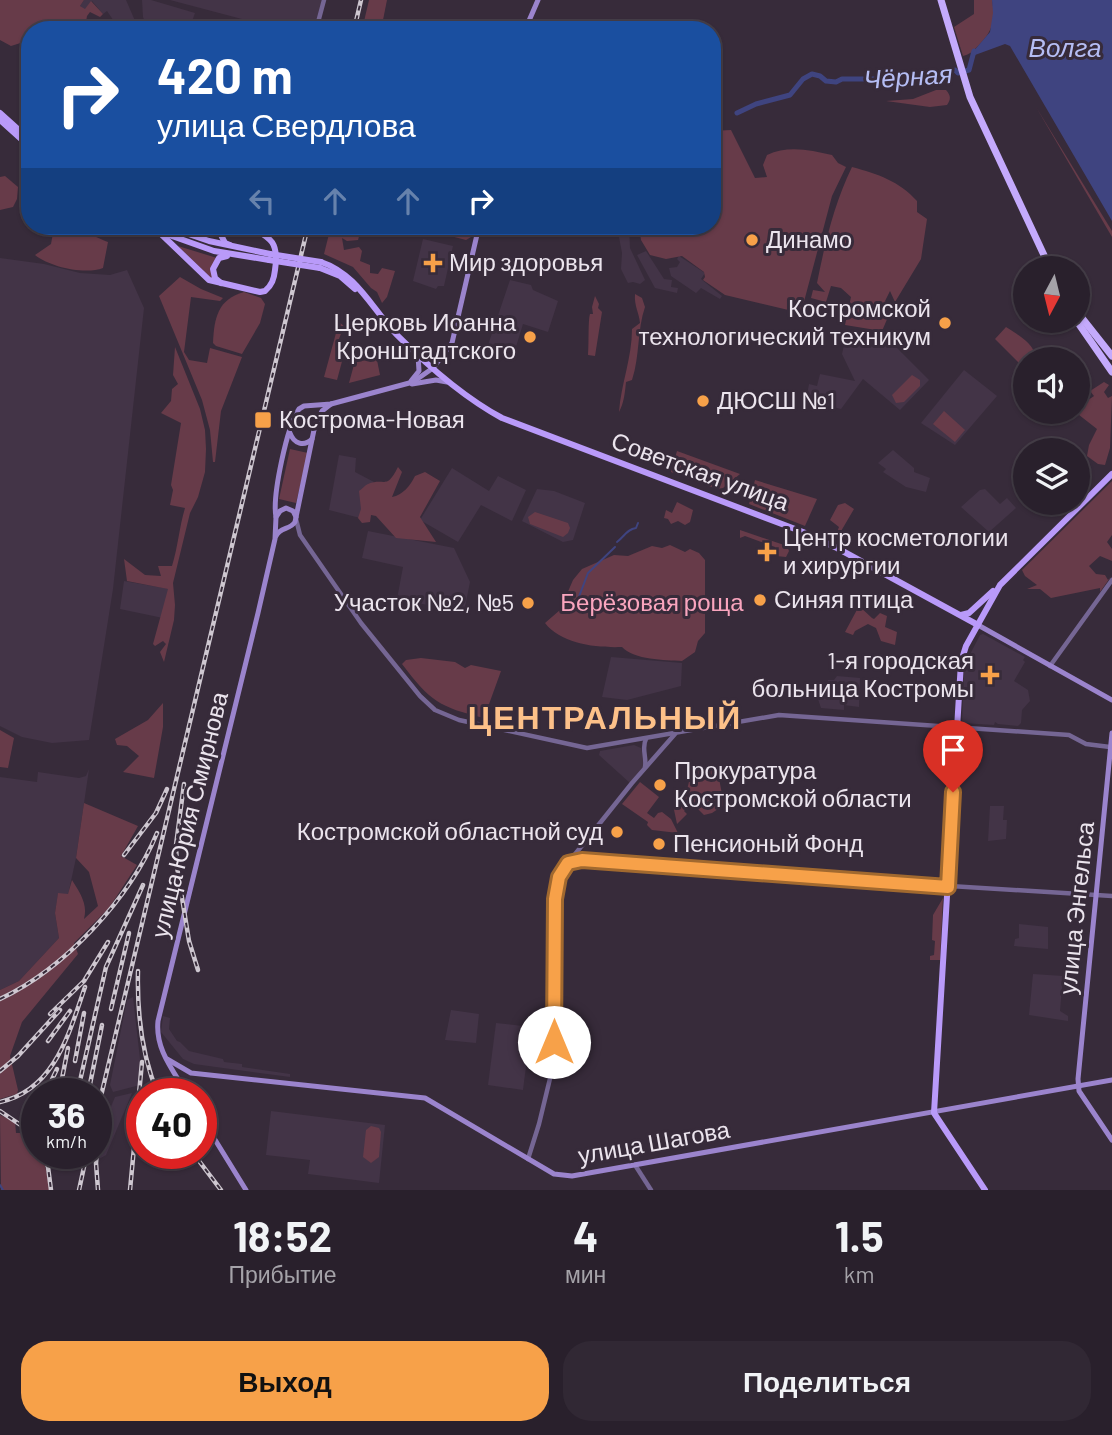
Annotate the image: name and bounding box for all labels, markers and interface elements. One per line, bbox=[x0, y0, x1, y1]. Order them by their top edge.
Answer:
water label: Волга bbox=[1029, 31, 1101, 62]
text: 420 m bbox=[157, 45, 293, 104]
icon: right bbox=[42, 49, 133, 140]
water label: Чёрная bbox=[862, 57, 954, 94]
text: улица Свердлова bbox=[157, 105, 416, 143]
icon: left bbox=[243, 182, 281, 220]
icon: ahead bbox=[316, 182, 354, 220]
icon: ahead bbox=[389, 182, 427, 220]
icon: right bbox=[462, 182, 500, 220]
place label: Динамо bbox=[766, 224, 852, 253]
marker: Динамо bbox=[744, 232, 760, 248]
place label: Мир здоровья bbox=[449, 247, 603, 276]
marker: Мир здоровья bbox=[423, 253, 443, 273]
north arrow bbox=[1013, 256, 1090, 332]
map controls bbox=[1013, 256, 1090, 515]
place label: Костромской технологический техникум bbox=[638, 293, 931, 350]
place label: Церковь Иоанна Кронштадтского bbox=[334, 307, 517, 364]
marker: Костромской технологический техникум bbox=[937, 315, 953, 331]
marker: Церковь Иоанна Кронштадтского bbox=[522, 329, 538, 345]
button: sound bbox=[1013, 347, 1090, 424]
place label: ДЮСШ №1 bbox=[717, 385, 836, 414]
marker: ДЮСШ №1 bbox=[695, 393, 711, 409]
place label: Кострома-Новая bbox=[279, 404, 465, 433]
marker: Кострома-Новая bbox=[253, 410, 273, 430]
street label: Советская улица bbox=[608, 425, 794, 516]
button: layers bbox=[1013, 438, 1090, 515]
place label: Центр косметологии и хирургии bbox=[783, 522, 1008, 579]
marker: Центр косметологии и хирургии bbox=[757, 542, 777, 562]
place label: Синяя птица bbox=[774, 584, 914, 613]
place label: Участок №2, №5 bbox=[334, 587, 514, 616]
park label: Берёзовая роща bbox=[560, 587, 744, 616]
marker: Синяя птица bbox=[752, 592, 768, 608]
marker: Участок №2, №5 bbox=[520, 595, 536, 611]
place label: 1-я городская больница Костромы bbox=[752, 645, 974, 702]
marker: 1-я городская больница Костромы bbox=[980, 665, 1000, 685]
street label: улица Юрия Смирнова bbox=[144, 688, 233, 941]
district label: ЦЕНТРАЛЬНЫЙ bbox=[468, 697, 742, 736]
pin bbox=[923, 720, 983, 792]
icon: arrive bbox=[934, 731, 972, 769]
place label: Прокуратура Костромской области bbox=[674, 755, 912, 812]
marker: Прокуратура Костромской области bbox=[652, 777, 668, 793]
place label: Костромской областной суд bbox=[297, 816, 603, 845]
street label: улица Энгельса bbox=[1052, 819, 1099, 996]
marker: Костромской областной суд bbox=[609, 824, 625, 840]
place label: Пенсионый Фонд bbox=[673, 828, 863, 857]
marker: Пенсионый Фонд bbox=[651, 836, 667, 852]
position arrow bbox=[517, 1005, 591, 1079]
speed limit sign: 40 bbox=[126, 1078, 217, 1169]
text: 36 bbox=[48, 1093, 85, 1135]
street label: улица Шагова bbox=[576, 1114, 732, 1169]
text: km/h bbox=[46, 1130, 87, 1152]
text: 18:52 bbox=[233, 1210, 332, 1260]
text: 4 bbox=[573, 1210, 598, 1260]
text: 1.5 bbox=[835, 1210, 884, 1260]
text: Прибытие bbox=[228, 1260, 336, 1288]
text: мин bbox=[565, 1260, 606, 1288]
text: km bbox=[844, 1260, 874, 1288]
button: Выход bbox=[21, 1341, 549, 1421]
button: Поделиться bbox=[563, 1341, 1091, 1421]

